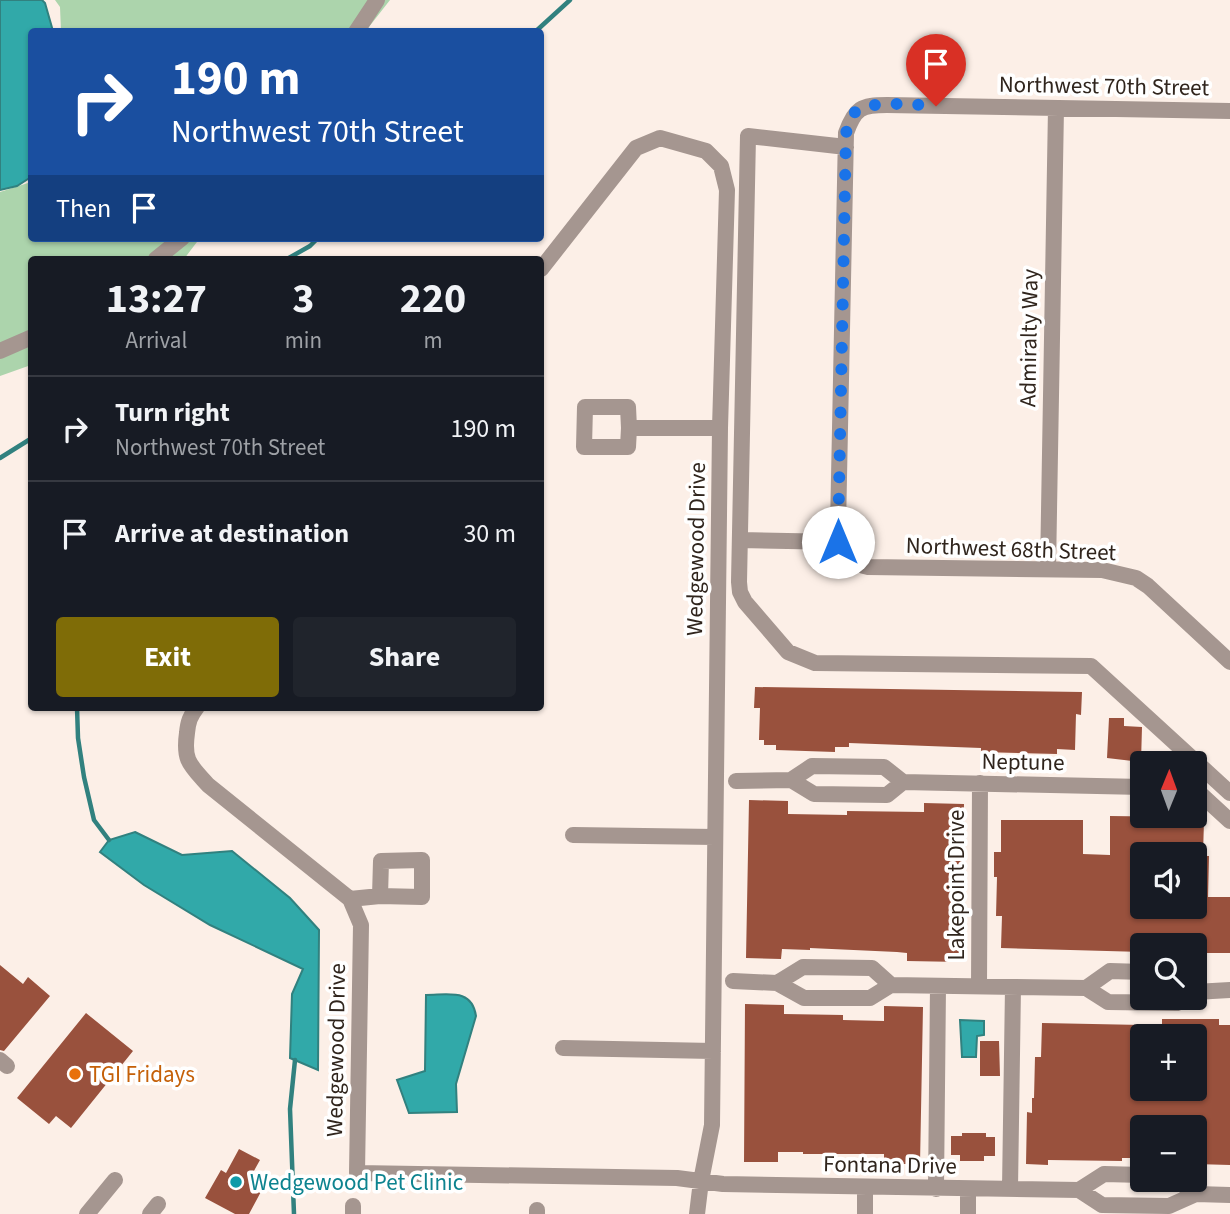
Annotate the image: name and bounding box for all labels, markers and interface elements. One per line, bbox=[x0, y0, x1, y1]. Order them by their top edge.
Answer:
pin bbox=[906, 34, 966, 106]
text: 190 m bbox=[171, 44, 300, 114]
icon: arrive bbox=[917, 45, 955, 83]
icon: right bbox=[56, 56, 147, 147]
street label: Northwest 70th Street bbox=[999, 68, 1210, 104]
text: Northwest 70th Street bbox=[171, 109, 464, 155]
icon: arrive bbox=[125, 189, 163, 227]
text: Then bbox=[56, 190, 111, 227]
street label: Admiralty Way bbox=[1011, 268, 1047, 407]
text: 13:27 bbox=[106, 269, 207, 329]
text: 3 bbox=[292, 269, 314, 329]
text: 220 bbox=[400, 269, 466, 329]
text: Arrival bbox=[125, 324, 187, 357]
text: min bbox=[285, 324, 322, 357]
text: m bbox=[423, 324, 443, 357]
text: Turn right bbox=[115, 394, 230, 431]
icon: right bbox=[56, 410, 94, 448]
text: 190 m bbox=[450, 410, 516, 447]
text: Northwest 70th Street bbox=[115, 431, 325, 464]
street label: Wedgewood Drive bbox=[678, 462, 714, 636]
position arrow bbox=[801, 505, 875, 579]
icon: arrive bbox=[56, 515, 94, 553]
text: Arrive at destination bbox=[115, 515, 349, 552]
text: 30 m bbox=[463, 515, 516, 552]
street label: Northwest 68th Street bbox=[905, 529, 1117, 569]
button: Exit bbox=[56, 617, 279, 697]
button: Share bbox=[293, 617, 516, 697]
street label: Neptune bbox=[981, 745, 1065, 779]
north arrow bbox=[1130, 751, 1208, 828]
map controls bbox=[1130, 751, 1207, 1192]
street label: Lakepoint Drive bbox=[940, 810, 973, 960]
button: sound bbox=[1130, 842, 1207, 919]
button: search bbox=[1130, 933, 1207, 1010]
street label: Wedgewood Drive bbox=[318, 963, 354, 1137]
button: + bbox=[1130, 1024, 1207, 1101]
place label: TGI Fridays bbox=[89, 1058, 195, 1091]
marker: TGI Fridays bbox=[67, 1066, 83, 1082]
button: − bbox=[1130, 1115, 1207, 1192]
street label: Fontana Drive bbox=[823, 1147, 957, 1183]
place label: Wedgewood Pet Clinic bbox=[250, 1166, 463, 1199]
marker: Wedgewood Pet Clinic bbox=[228, 1174, 244, 1190]

